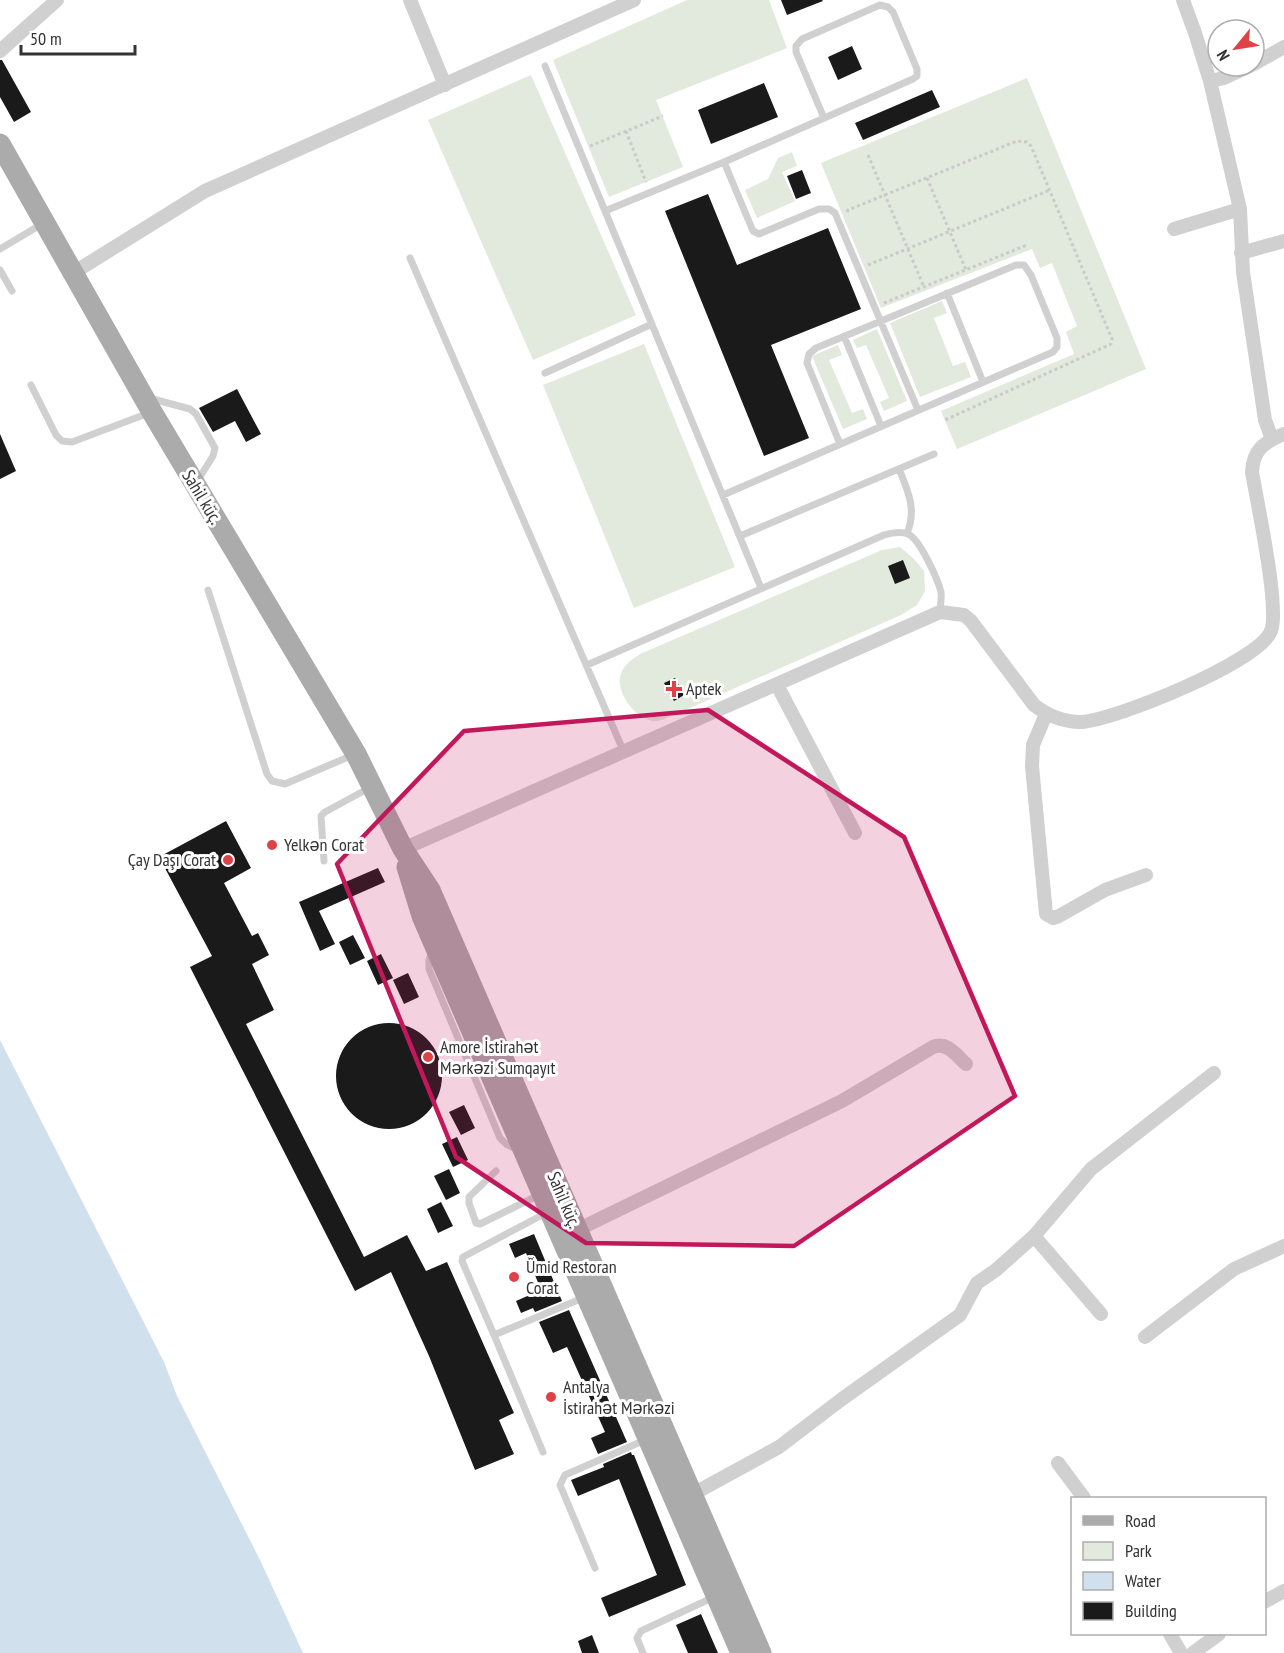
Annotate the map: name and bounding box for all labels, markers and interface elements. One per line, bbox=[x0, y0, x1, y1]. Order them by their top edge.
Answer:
scale bar bbox=[21, 18, 135, 56]
north arrow bbox=[1206, 18, 1266, 78]
text: 50 m bbox=[30, 27, 62, 50]
text: N bbox=[1212, 47, 1234, 64]
street label: Sahil küç. bbox=[177, 465, 228, 528]
place label: Aptek bbox=[686, 677, 722, 700]
marker: Aptek bbox=[667, 682, 681, 696]
place label: Yelkən Corat bbox=[284, 833, 364, 856]
marker: Yelkən Corat bbox=[265, 838, 279, 852]
place label: Çay Daşı Corat bbox=[128, 848, 216, 871]
marker: Çay Daşı Corat bbox=[221, 853, 235, 867]
place label: Amore İstirahət Mərkəzi Sumqayıt bbox=[440, 1035, 555, 1079]
marker: Amore İstirahət Mərkəzi Sumqayıt bbox=[421, 1050, 435, 1064]
street label: Sahil küç. bbox=[542, 1168, 587, 1232]
place label: Ümid Restoran Corat bbox=[526, 1255, 617, 1299]
marker: Ümid Restoran Corat bbox=[507, 1270, 521, 1284]
place label: Antalya İstirahət Mərkəzi bbox=[563, 1375, 675, 1419]
marker: Antalya İstirahət Mərkəzi bbox=[544, 1390, 558, 1404]
legend bbox=[1071, 1497, 1266, 1635]
text: Road bbox=[1125, 1509, 1156, 1532]
text: Park bbox=[1125, 1539, 1152, 1562]
text: Water bbox=[1125, 1569, 1161, 1592]
text: Building bbox=[1125, 1599, 1177, 1622]

